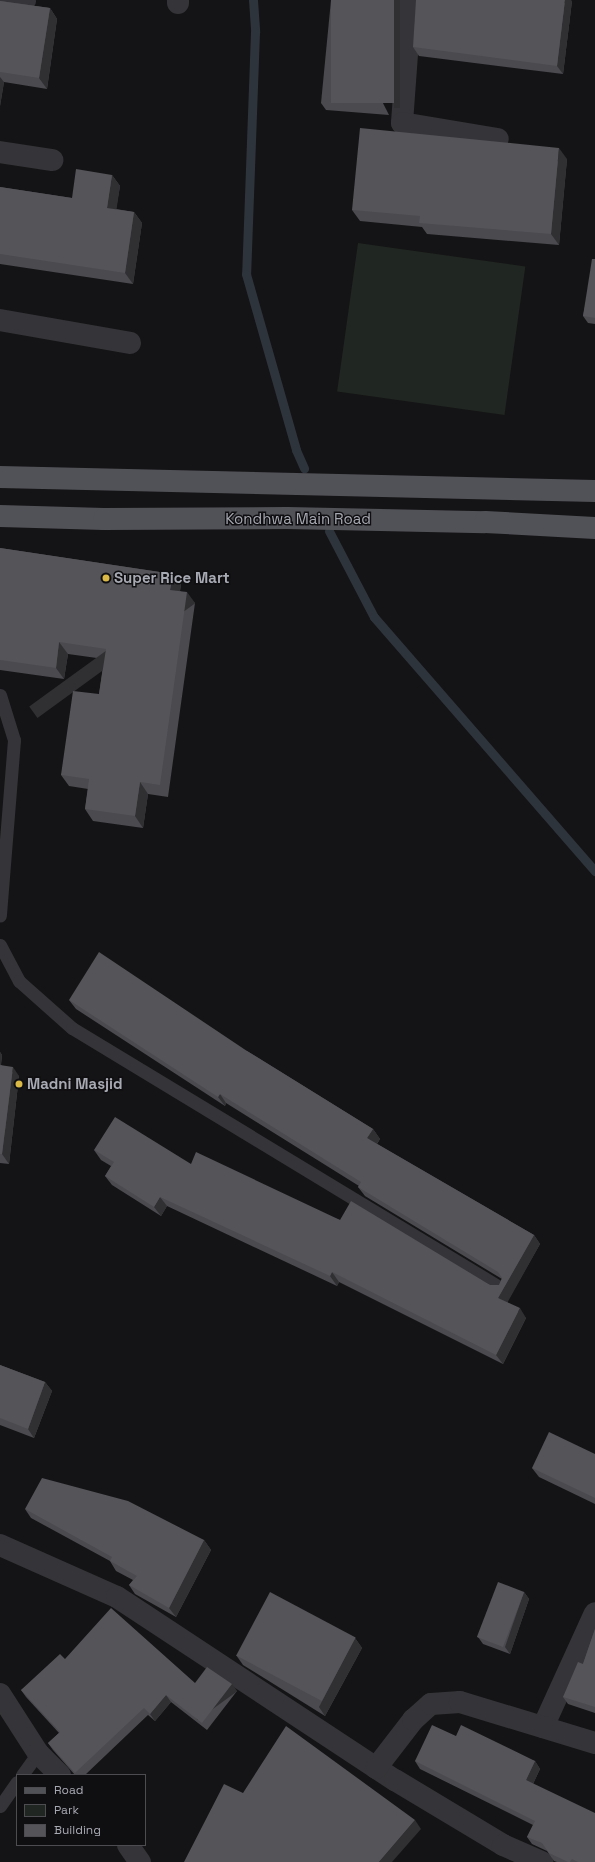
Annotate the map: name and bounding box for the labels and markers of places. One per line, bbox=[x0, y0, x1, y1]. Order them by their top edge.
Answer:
place label: Super Rice Mart bbox=[114, 569, 230, 587]
marker: Super Rice Mart bbox=[101, 573, 111, 583]
place label: Madni Masjid bbox=[27, 1075, 123, 1093]
marker: Madni Masjid bbox=[14, 1079, 24, 1089]

